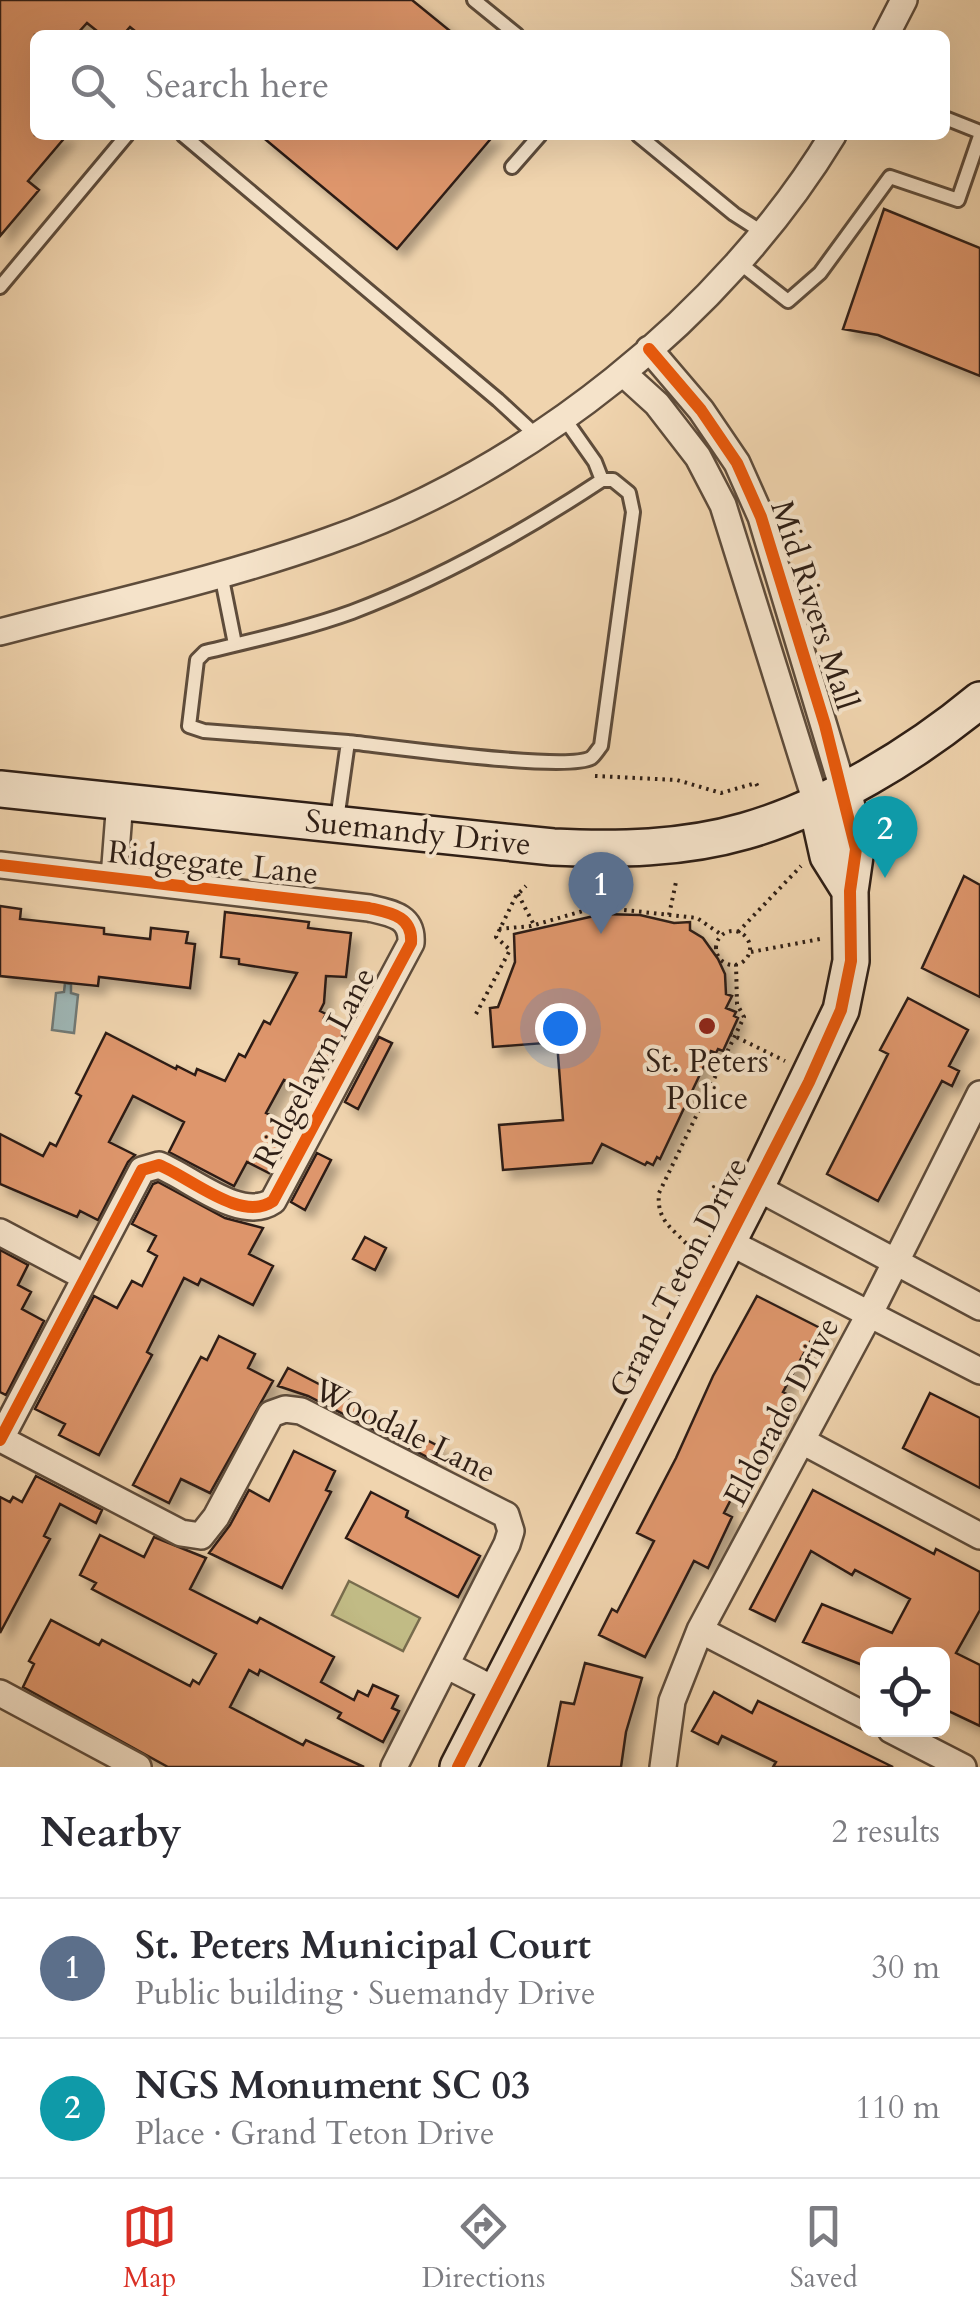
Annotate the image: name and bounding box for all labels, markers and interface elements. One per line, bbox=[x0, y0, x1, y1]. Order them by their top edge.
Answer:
search box bbox=[30, 30, 950, 140]
icon: search bbox=[65, 58, 120, 113]
text: Search here bbox=[145, 59, 329, 111]
street label: Mid Rivers Mall bbox=[759, 495, 869, 716]
pin: 2 bbox=[852, 796, 918, 878]
street label: Suemandy Drive bbox=[303, 799, 533, 867]
street label: Ridgegate Lane bbox=[105, 830, 320, 896]
pin: 1 bbox=[568, 852, 634, 934]
street label: Ridgelawn Lane bbox=[244, 960, 386, 1175]
your location bbox=[535, 1003, 586, 1054]
marker: St. Peters Police bbox=[696, 1015, 718, 1037]
place label: St. Peters Police bbox=[645, 1040, 769, 1121]
street label: Grand Teton Drive bbox=[599, 1150, 758, 1405]
street label: Eldorado Drive bbox=[714, 1309, 850, 1514]
street label: Woodale Lane bbox=[305, 1367, 503, 1494]
map controls bbox=[860, 1647, 950, 1737]
button: locate bbox=[860, 1647, 950, 1737]
text: Nearby bbox=[40, 1804, 182, 1861]
text: 2 results bbox=[832, 1810, 940, 1854]
text: St. Peters Municipal Court bbox=[135, 1920, 591, 1972]
text: 1 bbox=[64, 1946, 81, 1990]
text: 30 m bbox=[872, 1946, 940, 1990]
text: Public building · Suemandy Drive bbox=[135, 1972, 595, 2016]
text: NGS Monument SC 03 bbox=[135, 2060, 531, 2112]
text: 2 bbox=[64, 2086, 81, 2130]
text: 110 m bbox=[855, 2086, 940, 2130]
text: Place · Grand Teton Drive bbox=[135, 2112, 495, 2156]
tab: Map bbox=[122, 2199, 177, 2297]
tab: Directions bbox=[422, 2199, 545, 2297]
tab: Saved bbox=[790, 2199, 858, 2297]

